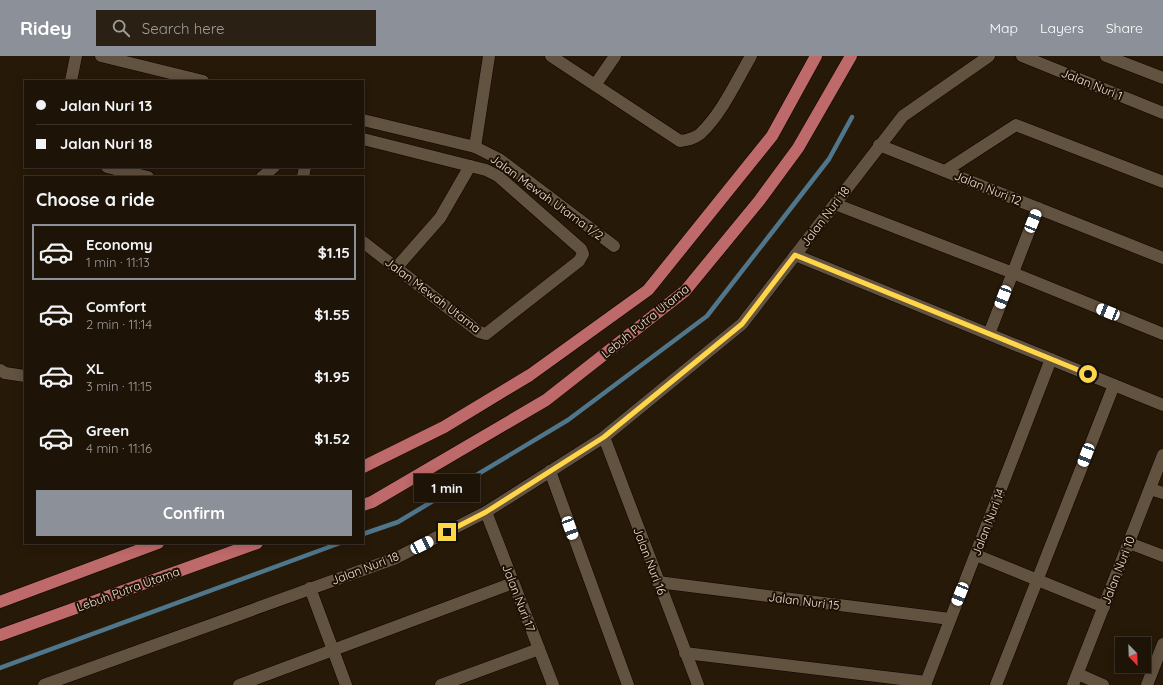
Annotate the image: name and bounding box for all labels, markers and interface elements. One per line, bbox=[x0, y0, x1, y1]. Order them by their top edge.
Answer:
search box bbox=[96, 10, 376, 46]
text: Ridey bbox=[20, 16, 72, 40]
icon: search bbox=[110, 17, 132, 39]
text: Search here bbox=[142, 19, 225, 38]
text: Map bbox=[989, 19, 1018, 37]
text: Layers bbox=[1040, 19, 1084, 37]
text: Share bbox=[1106, 19, 1143, 37]
street label: Jalan Nuri 1 bbox=[1059, 65, 1125, 103]
text: Jalan Nuri 13 bbox=[60, 96, 152, 115]
text: Jalan Nuri 18 bbox=[60, 134, 152, 153]
street label: Jalan Mewah Utama 1/2 bbox=[487, 151, 607, 243]
street label: Jalan Nuri 12 bbox=[952, 168, 1024, 208]
street label: Jalan Nuri 18 bbox=[798, 183, 852, 249]
text: Choose a ride bbox=[36, 188, 155, 211]
car bbox=[1023, 208, 1043, 234]
icon: car bbox=[38, 234, 74, 270]
text: Economy bbox=[86, 235, 153, 254]
text: $1.15 bbox=[318, 243, 350, 262]
text: 1 min · 11:13 bbox=[86, 254, 150, 270]
street label: Jalan Mewah Utama bbox=[382, 254, 484, 336]
street label: Lebuh Putra Utama bbox=[598, 281, 692, 361]
car bbox=[993, 284, 1013, 310]
icon: car bbox=[38, 296, 74, 332]
text: Comfort bbox=[86, 297, 147, 316]
car bbox=[1095, 302, 1121, 322]
text: $1.55 bbox=[314, 305, 350, 324]
text: 2 min · 11:14 bbox=[86, 316, 152, 332]
icon: car bbox=[38, 358, 74, 394]
text: XL bbox=[86, 359, 104, 378]
route start bbox=[1079, 365, 1097, 383]
text: $1.95 bbox=[314, 367, 350, 386]
text: 3 min · 11:15 bbox=[86, 378, 152, 394]
icon: car bbox=[38, 420, 74, 456]
text: Green bbox=[86, 421, 129, 440]
text: $1.52 bbox=[314, 429, 350, 448]
text: 4 min · 11:16 bbox=[86, 440, 152, 456]
car bbox=[1076, 442, 1096, 468]
callout: 1 min bbox=[414, 474, 480, 502]
text: 1 min bbox=[431, 480, 463, 496]
street label: Jalan Nuri 14 bbox=[968, 486, 1008, 558]
button: Confirm bbox=[36, 490, 352, 536]
car bbox=[560, 515, 580, 541]
route end bbox=[438, 523, 456, 541]
street label: Jalan Nuri 16 bbox=[630, 525, 670, 597]
car bbox=[409, 534, 435, 556]
street label: Jalan Nuri 10 bbox=[1098, 534, 1138, 606]
street label: Jalan Nuri 18 bbox=[329, 548, 401, 588]
street label: Jalan Nuri 17 bbox=[499, 562, 539, 634]
street label: Lebuh Putra Utama bbox=[74, 563, 182, 615]
car bbox=[950, 581, 970, 607]
street label: Jalan Nuri 15 bbox=[768, 589, 840, 613]
north arrow bbox=[1115, 637, 1151, 673]
map controls bbox=[1115, 637, 1151, 673]

